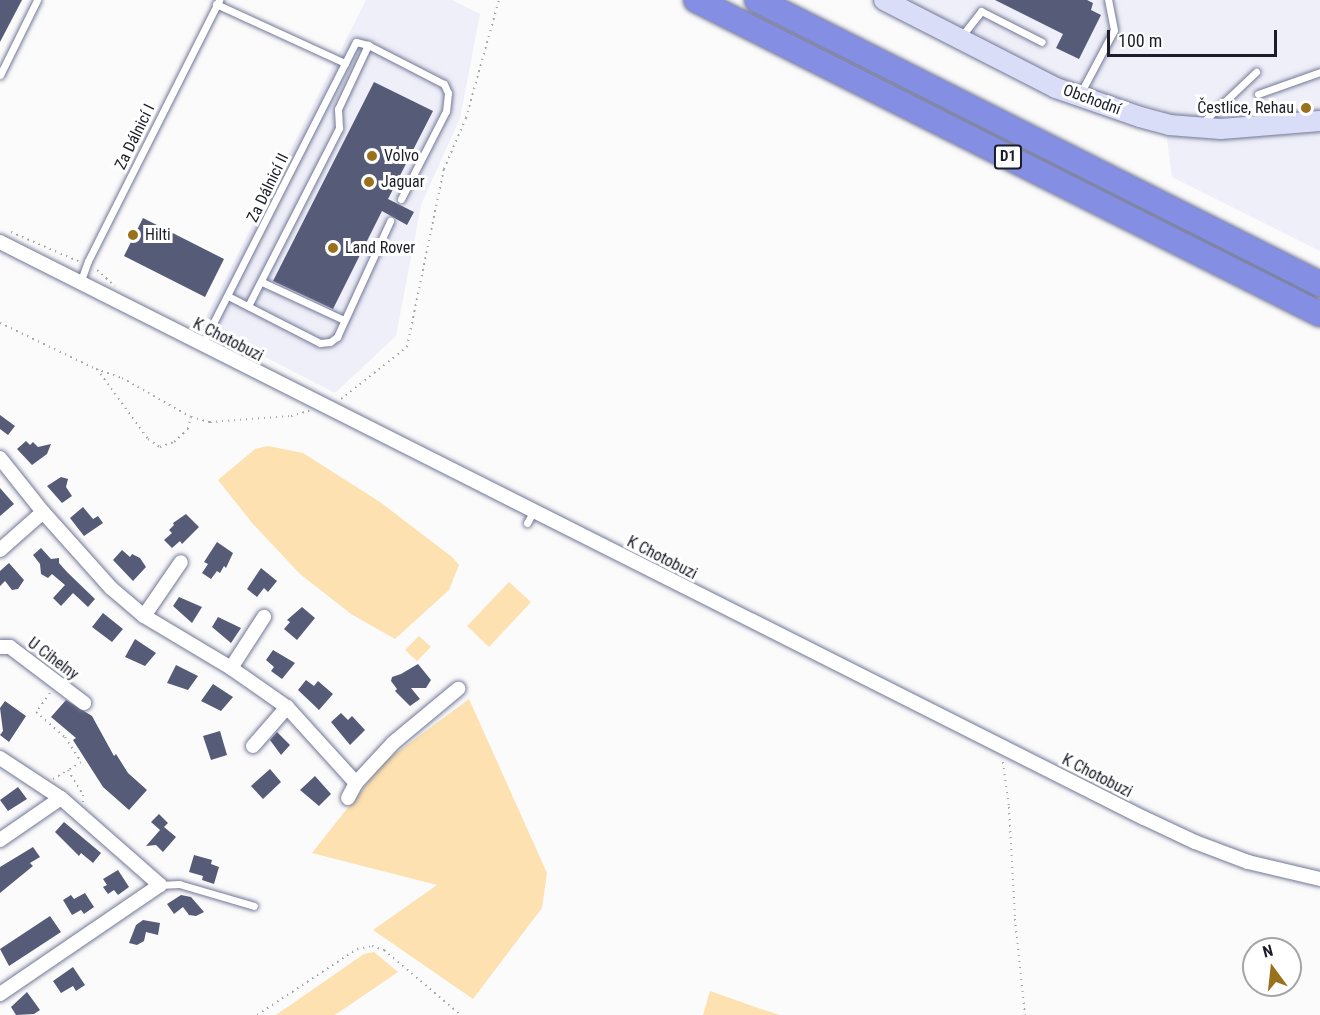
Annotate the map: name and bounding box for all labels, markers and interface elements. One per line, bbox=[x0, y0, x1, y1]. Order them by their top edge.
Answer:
scale bar bbox=[1110, 18, 1280, 56]
text: 100 m bbox=[1118, 30, 1162, 51]
street label: Obchodní bbox=[1060, 81, 1124, 119]
place label: Čestlice, Rehau bbox=[1197, 98, 1294, 118]
street label: Za Dálnicí I bbox=[111, 101, 159, 173]
marker: Čestlice, Rehau bbox=[1299, 101, 1313, 115]
road number: D1 bbox=[993, 145, 1023, 169]
place label: Volvo bbox=[384, 146, 419, 166]
marker: Volvo bbox=[365, 149, 379, 163]
street label: Za Dálnicí II bbox=[243, 150, 293, 226]
place label: Jaguar bbox=[381, 172, 425, 192]
marker: Jaguar bbox=[362, 175, 376, 189]
place label: Hilti bbox=[145, 225, 171, 245]
marker: Hilti bbox=[126, 228, 140, 242]
place label: Land Rover bbox=[345, 238, 415, 258]
marker: Land Rover bbox=[326, 241, 340, 255]
street label: K Chotobuzi bbox=[190, 314, 266, 366]
street label: K Chotobuzi bbox=[624, 532, 700, 584]
street label: U Cihelny bbox=[24, 634, 82, 684]
street label: K Chotobuzi bbox=[1059, 750, 1135, 802]
north arrow bbox=[1242, 937, 1302, 997]
text: N bbox=[1261, 941, 1275, 962]

